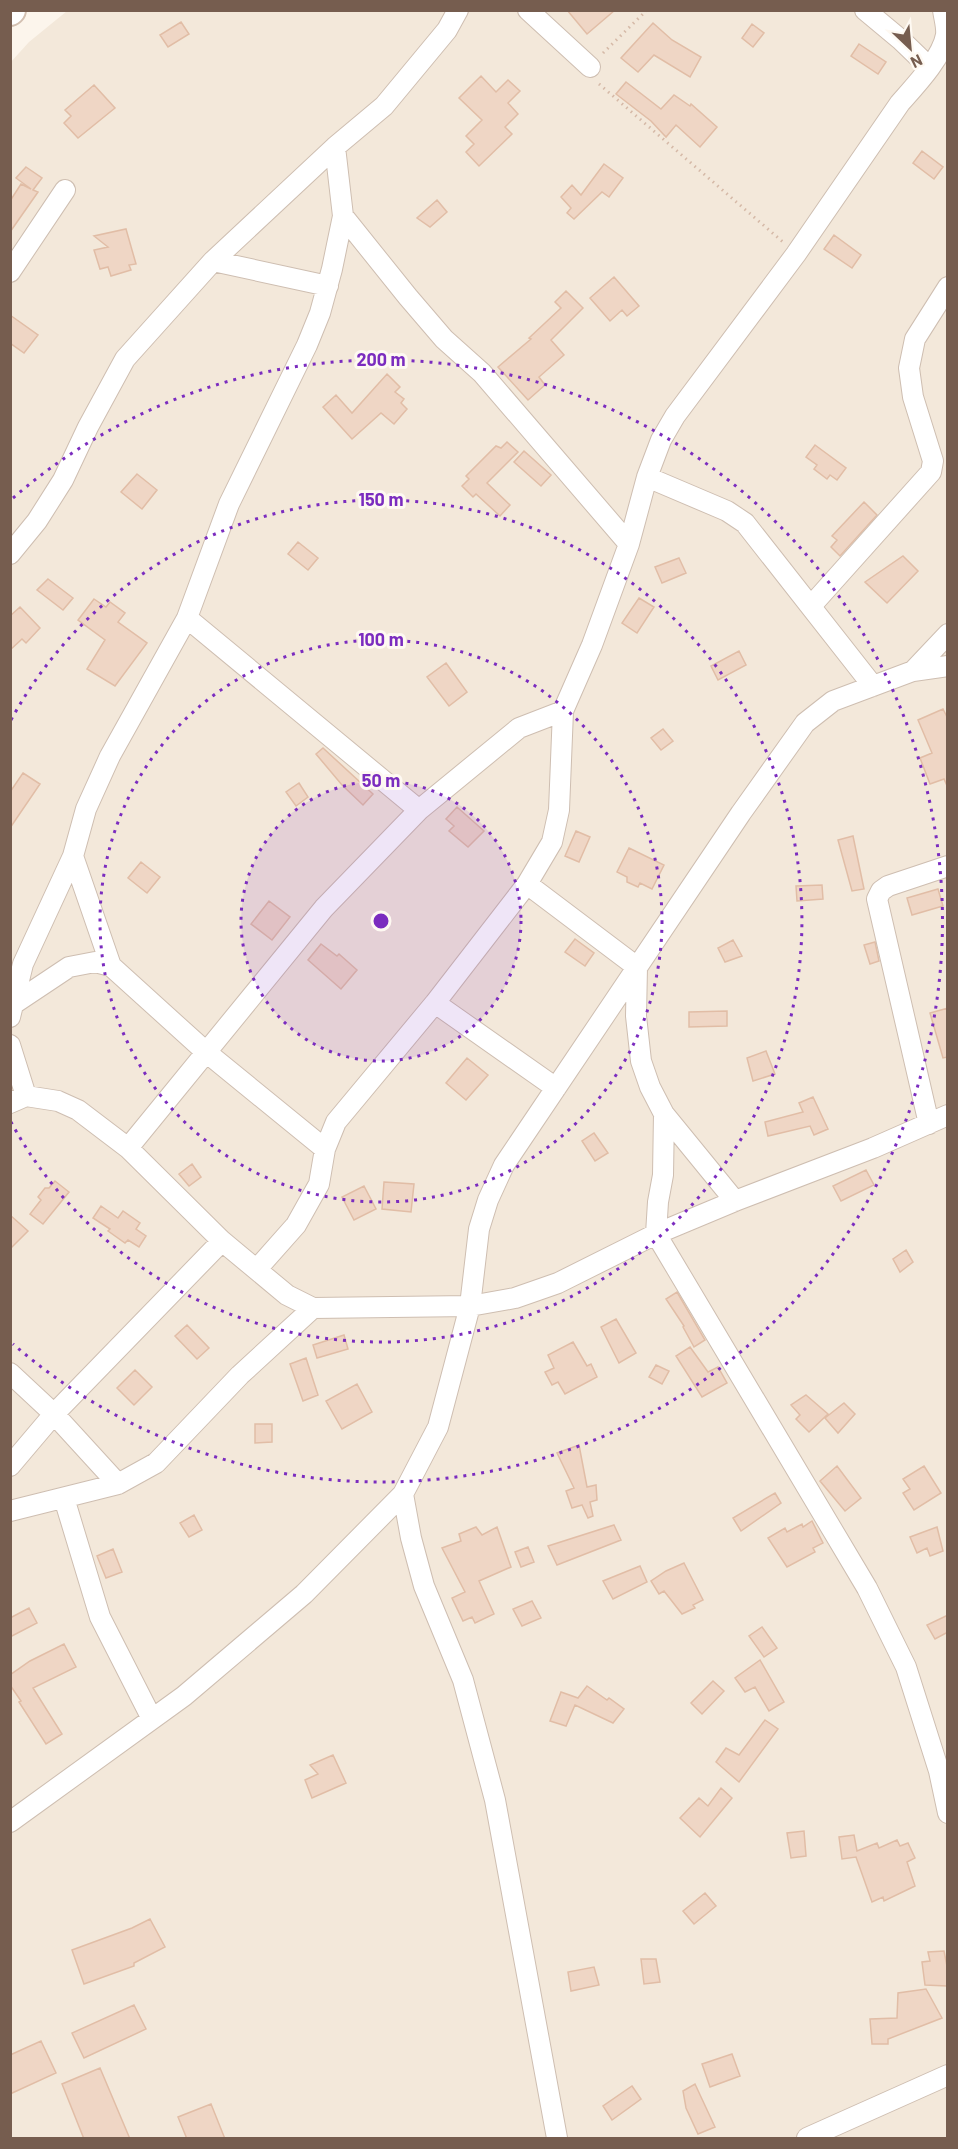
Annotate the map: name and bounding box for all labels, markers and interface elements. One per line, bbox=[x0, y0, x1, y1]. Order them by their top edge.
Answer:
north arrow bbox=[880, 18, 940, 78]
text: N bbox=[908, 51, 926, 73]
text: 200 m bbox=[356, 348, 406, 370]
text: 150 m bbox=[359, 488, 403, 510]
text: 100 m bbox=[358, 628, 404, 650]
text: 50 m bbox=[362, 769, 400, 791]
centre of rings bbox=[371, 911, 391, 931]

